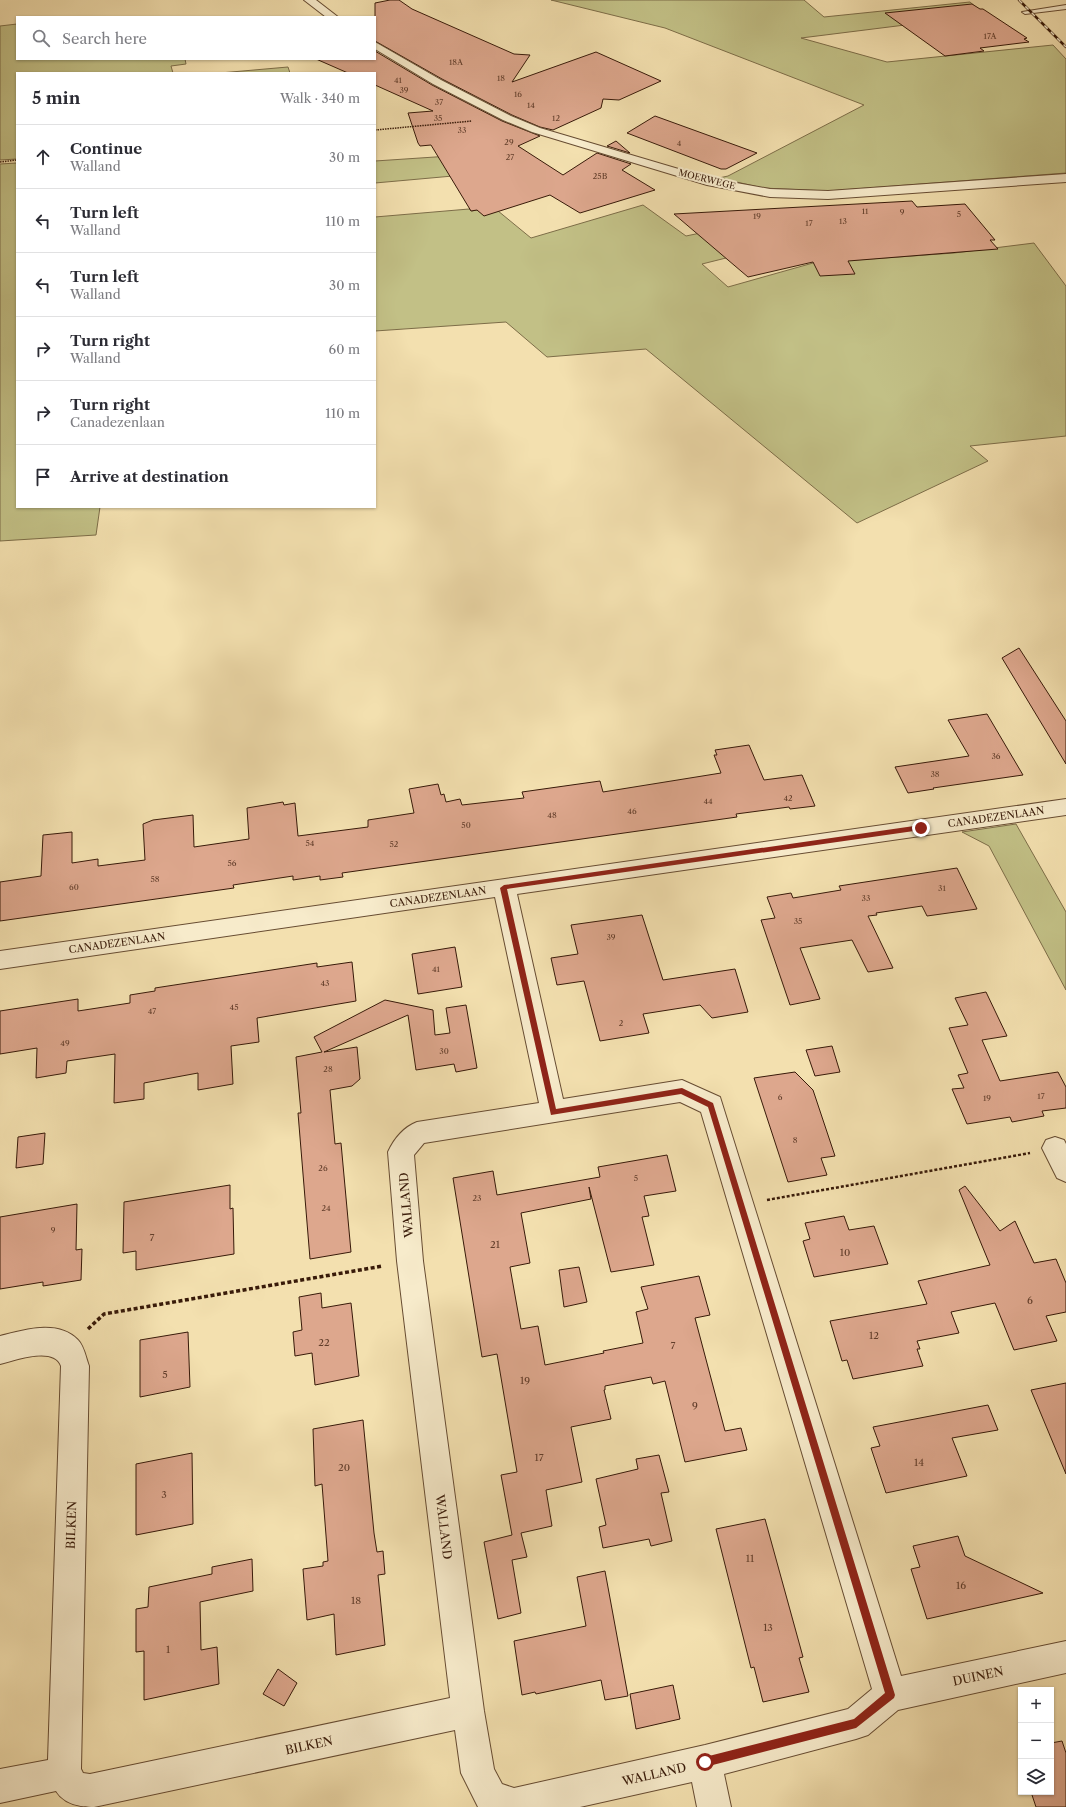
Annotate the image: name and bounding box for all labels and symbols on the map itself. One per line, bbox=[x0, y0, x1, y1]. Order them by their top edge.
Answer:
house number: 17A bbox=[984, 31, 998, 41]
house number: 18A bbox=[449, 57, 464, 67]
house number: 18 bbox=[497, 73, 505, 83]
house number: 41 bbox=[394, 75, 403, 85]
house number: 39 bbox=[399, 85, 409, 95]
house number: 16 bbox=[514, 89, 522, 99]
house number: 37 bbox=[435, 97, 443, 107]
house number: 14 bbox=[527, 100, 535, 110]
house number: 35 bbox=[434, 113, 442, 123]
house number: 12 bbox=[552, 113, 560, 123]
house number: 33 bbox=[458, 125, 466, 135]
house number: 29 bbox=[504, 137, 514, 147]
house number: 4 bbox=[677, 138, 682, 148]
house number: 27 bbox=[506, 152, 514, 162]
street label: MOERWEGE bbox=[677, 167, 737, 191]
house number: 25B bbox=[593, 171, 608, 181]
house number: 11 bbox=[862, 206, 869, 216]
house number: 9 bbox=[900, 207, 905, 217]
house number: 5 bbox=[957, 209, 961, 219]
house number: 19 bbox=[753, 211, 761, 221]
house number: 13 bbox=[839, 216, 847, 226]
house number: 17 bbox=[805, 218, 813, 228]
house number: 36 bbox=[991, 751, 1001, 761]
house number: 38 bbox=[930, 769, 940, 779]
house number: 42 bbox=[783, 793, 793, 803]
house number: 44 bbox=[703, 796, 713, 806]
street label: CANADEZENLAAN bbox=[947, 804, 1045, 830]
house number: 46 bbox=[627, 806, 637, 816]
house number: 48 bbox=[547, 810, 557, 820]
route end bbox=[912, 819, 930, 837]
house number: 50 bbox=[461, 820, 471, 830]
house number: 54 bbox=[306, 838, 315, 848]
house number: 52 bbox=[390, 839, 399, 849]
house number: 56 bbox=[227, 858, 237, 868]
house number: 58 bbox=[150, 874, 160, 884]
house number: 60 bbox=[69, 882, 79, 892]
house number: 31 bbox=[938, 883, 947, 893]
street label: CANADEZENLAAN bbox=[389, 884, 487, 910]
house number: 33 bbox=[862, 893, 870, 903]
house number: 35 bbox=[794, 916, 802, 926]
street label: CANADEZENLAAN bbox=[68, 930, 166, 956]
house number: 39 bbox=[606, 932, 616, 942]
house number: 41 bbox=[432, 964, 441, 974]
house number: 43 bbox=[320, 978, 330, 988]
house number: 45 bbox=[230, 1002, 238, 1012]
house number: 47 bbox=[148, 1006, 156, 1016]
house number: 2 bbox=[619, 1018, 624, 1028]
house number: 49 bbox=[60, 1038, 70, 1048]
house number: 30 bbox=[439, 1046, 449, 1056]
house number: 28 bbox=[323, 1064, 333, 1074]
house number: 17 bbox=[1037, 1091, 1045, 1101]
house number: 6 bbox=[778, 1092, 783, 1102]
house number: 19 bbox=[983, 1093, 991, 1103]
house number: 8 bbox=[793, 1135, 798, 1145]
house number: 26 bbox=[318, 1163, 328, 1173]
street label: WALLAND bbox=[396, 1172, 416, 1239]
house number: 5 bbox=[634, 1173, 638, 1183]
house number: 23 bbox=[472, 1193, 482, 1203]
house number: 24 bbox=[321, 1203, 331, 1213]
house number: 9 bbox=[51, 1225, 56, 1235]
house number: 7 bbox=[150, 1231, 155, 1244]
house number: 21 bbox=[490, 1238, 501, 1251]
house number: 10 bbox=[840, 1246, 850, 1259]
house number: 6 bbox=[1027, 1294, 1033, 1307]
house number: 12 bbox=[869, 1329, 879, 1342]
house number: 22 bbox=[318, 1336, 330, 1349]
house number: 7 bbox=[671, 1339, 676, 1352]
house number: 5 bbox=[162, 1368, 168, 1381]
house number: 19 bbox=[520, 1374, 530, 1387]
house number: 9 bbox=[692, 1399, 698, 1412]
house number: 17 bbox=[534, 1451, 544, 1464]
house number: 14 bbox=[914, 1456, 924, 1469]
house number: 20 bbox=[338, 1461, 350, 1474]
house number: 3 bbox=[161, 1488, 167, 1501]
street label: WALLAND bbox=[432, 1493, 455, 1561]
street label: BILKEN bbox=[63, 1501, 79, 1549]
house number: 11 bbox=[746, 1552, 755, 1565]
house number: 16 bbox=[956, 1579, 966, 1592]
house number: 18 bbox=[351, 1594, 361, 1607]
house number: 13 bbox=[763, 1621, 773, 1634]
house number: 1 bbox=[166, 1643, 171, 1656]
street label: DUINEN bbox=[951, 1663, 1005, 1689]
street label: BILKEN bbox=[284, 1733, 334, 1757]
route start bbox=[696, 1753, 714, 1771]
street label: WALLAND bbox=[619, 1759, 688, 1789]

